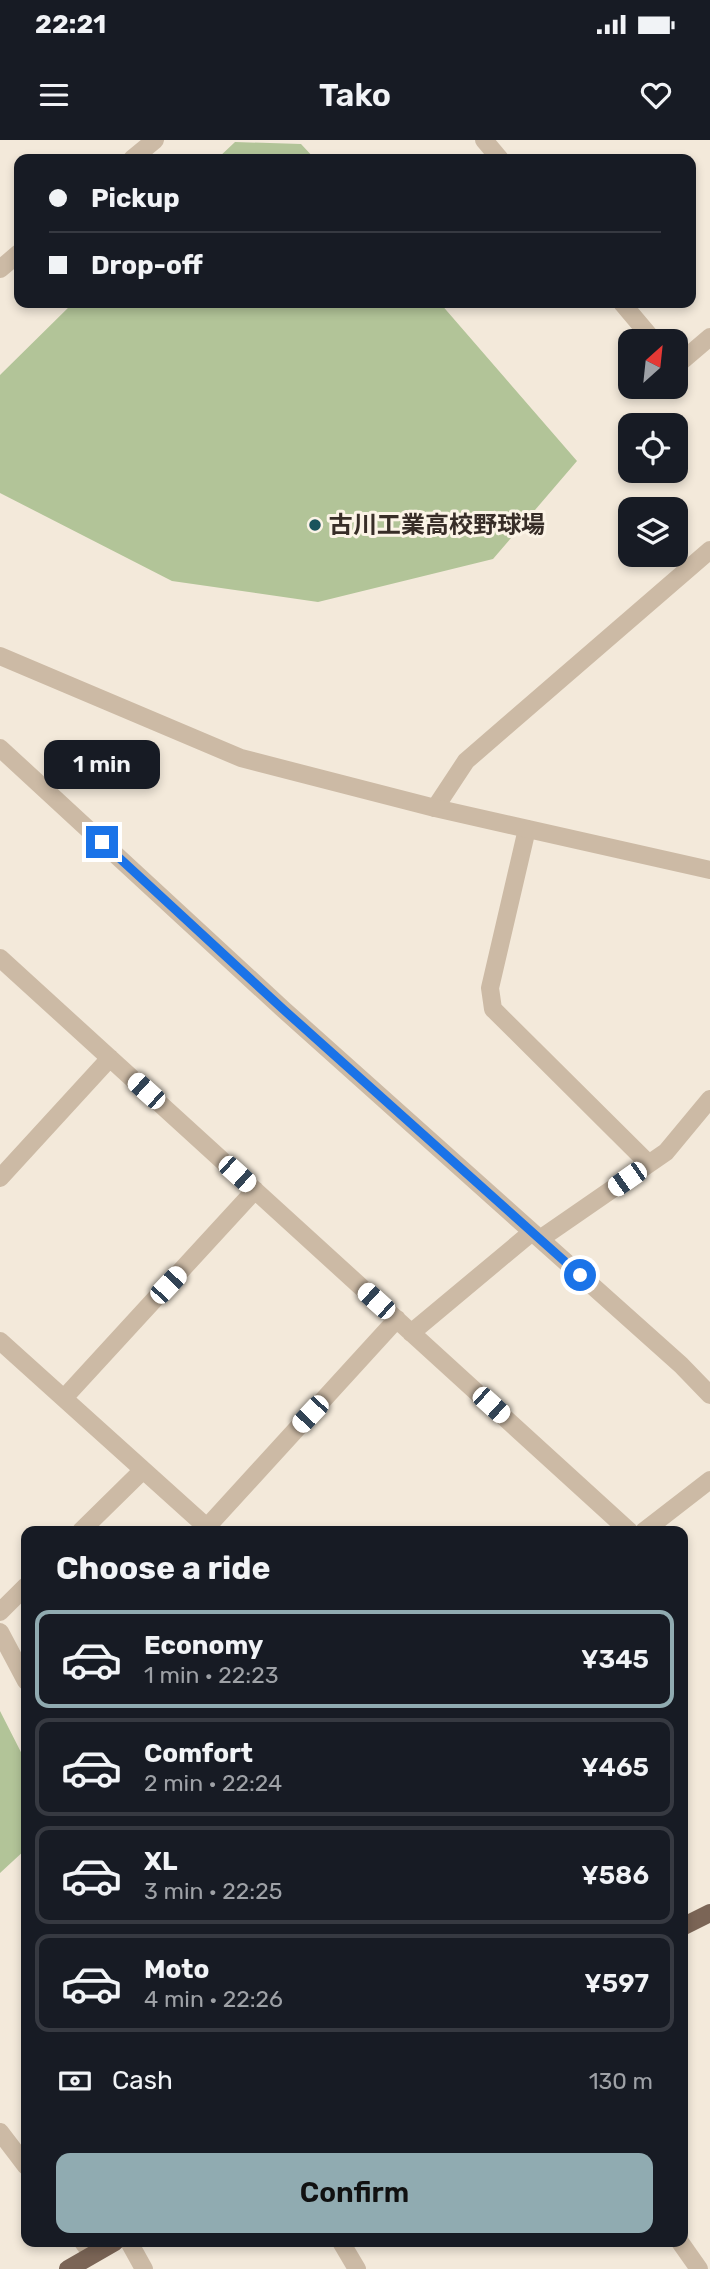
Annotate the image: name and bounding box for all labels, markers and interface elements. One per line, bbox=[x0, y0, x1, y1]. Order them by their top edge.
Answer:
text: 22:21 bbox=[35, 9, 106, 40]
icon: menu bbox=[35, 76, 73, 114]
text: Tako bbox=[319, 76, 391, 114]
icon: heart bbox=[637, 76, 675, 114]
text: Pickup bbox=[91, 183, 180, 214]
text: Drop-off bbox=[91, 250, 203, 281]
north arrow bbox=[618, 329, 688, 399]
map controls bbox=[618, 329, 688, 567]
button: locate bbox=[618, 413, 688, 483]
button: layers bbox=[618, 497, 688, 567]
place label: 古川工業高校野球場 bbox=[329, 511, 545, 539]
marker: 古川工業高校野球場 bbox=[307, 517, 323, 533]
callout: 1 min bbox=[44, 740, 160, 790]
text: 1 min bbox=[73, 750, 131, 778]
route end bbox=[86, 826, 118, 858]
car bbox=[124, 1069, 169, 1113]
car bbox=[215, 1152, 260, 1196]
car bbox=[604, 1158, 651, 1200]
route start bbox=[564, 1259, 596, 1291]
car bbox=[146, 1262, 191, 1308]
car bbox=[354, 1279, 399, 1323]
car bbox=[469, 1383, 514, 1427]
car bbox=[288, 1391, 333, 1437]
text: Choose a ride bbox=[56, 1549, 270, 1587]
icon: car bbox=[60, 1628, 123, 1691]
text: Economy bbox=[144, 1630, 263, 1661]
text: ¥345 bbox=[581, 1644, 649, 1675]
text: 1 min · 22:23 bbox=[144, 1661, 279, 1689]
icon: car bbox=[60, 1736, 123, 1799]
text: Comfort bbox=[144, 1738, 253, 1769]
text: ¥465 bbox=[581, 1752, 649, 1783]
text: 2 min · 22:24 bbox=[144, 1769, 282, 1797]
icon: car bbox=[60, 1844, 123, 1907]
text: XL bbox=[144, 1846, 177, 1877]
text: ¥586 bbox=[581, 1860, 649, 1891]
text: 3 min · 22:25 bbox=[144, 1877, 282, 1905]
icon: car bbox=[60, 1952, 123, 2015]
text: Moto bbox=[144, 1954, 209, 1985]
text: ¥597 bbox=[584, 1968, 649, 1999]
text: 4 min · 22:26 bbox=[144, 1985, 283, 2013]
icon: cash bbox=[56, 2062, 94, 2100]
text: Cash bbox=[112, 2065, 173, 2096]
text: 130 m bbox=[589, 2067, 653, 2095]
button: Confirm bbox=[56, 2153, 653, 2233]

